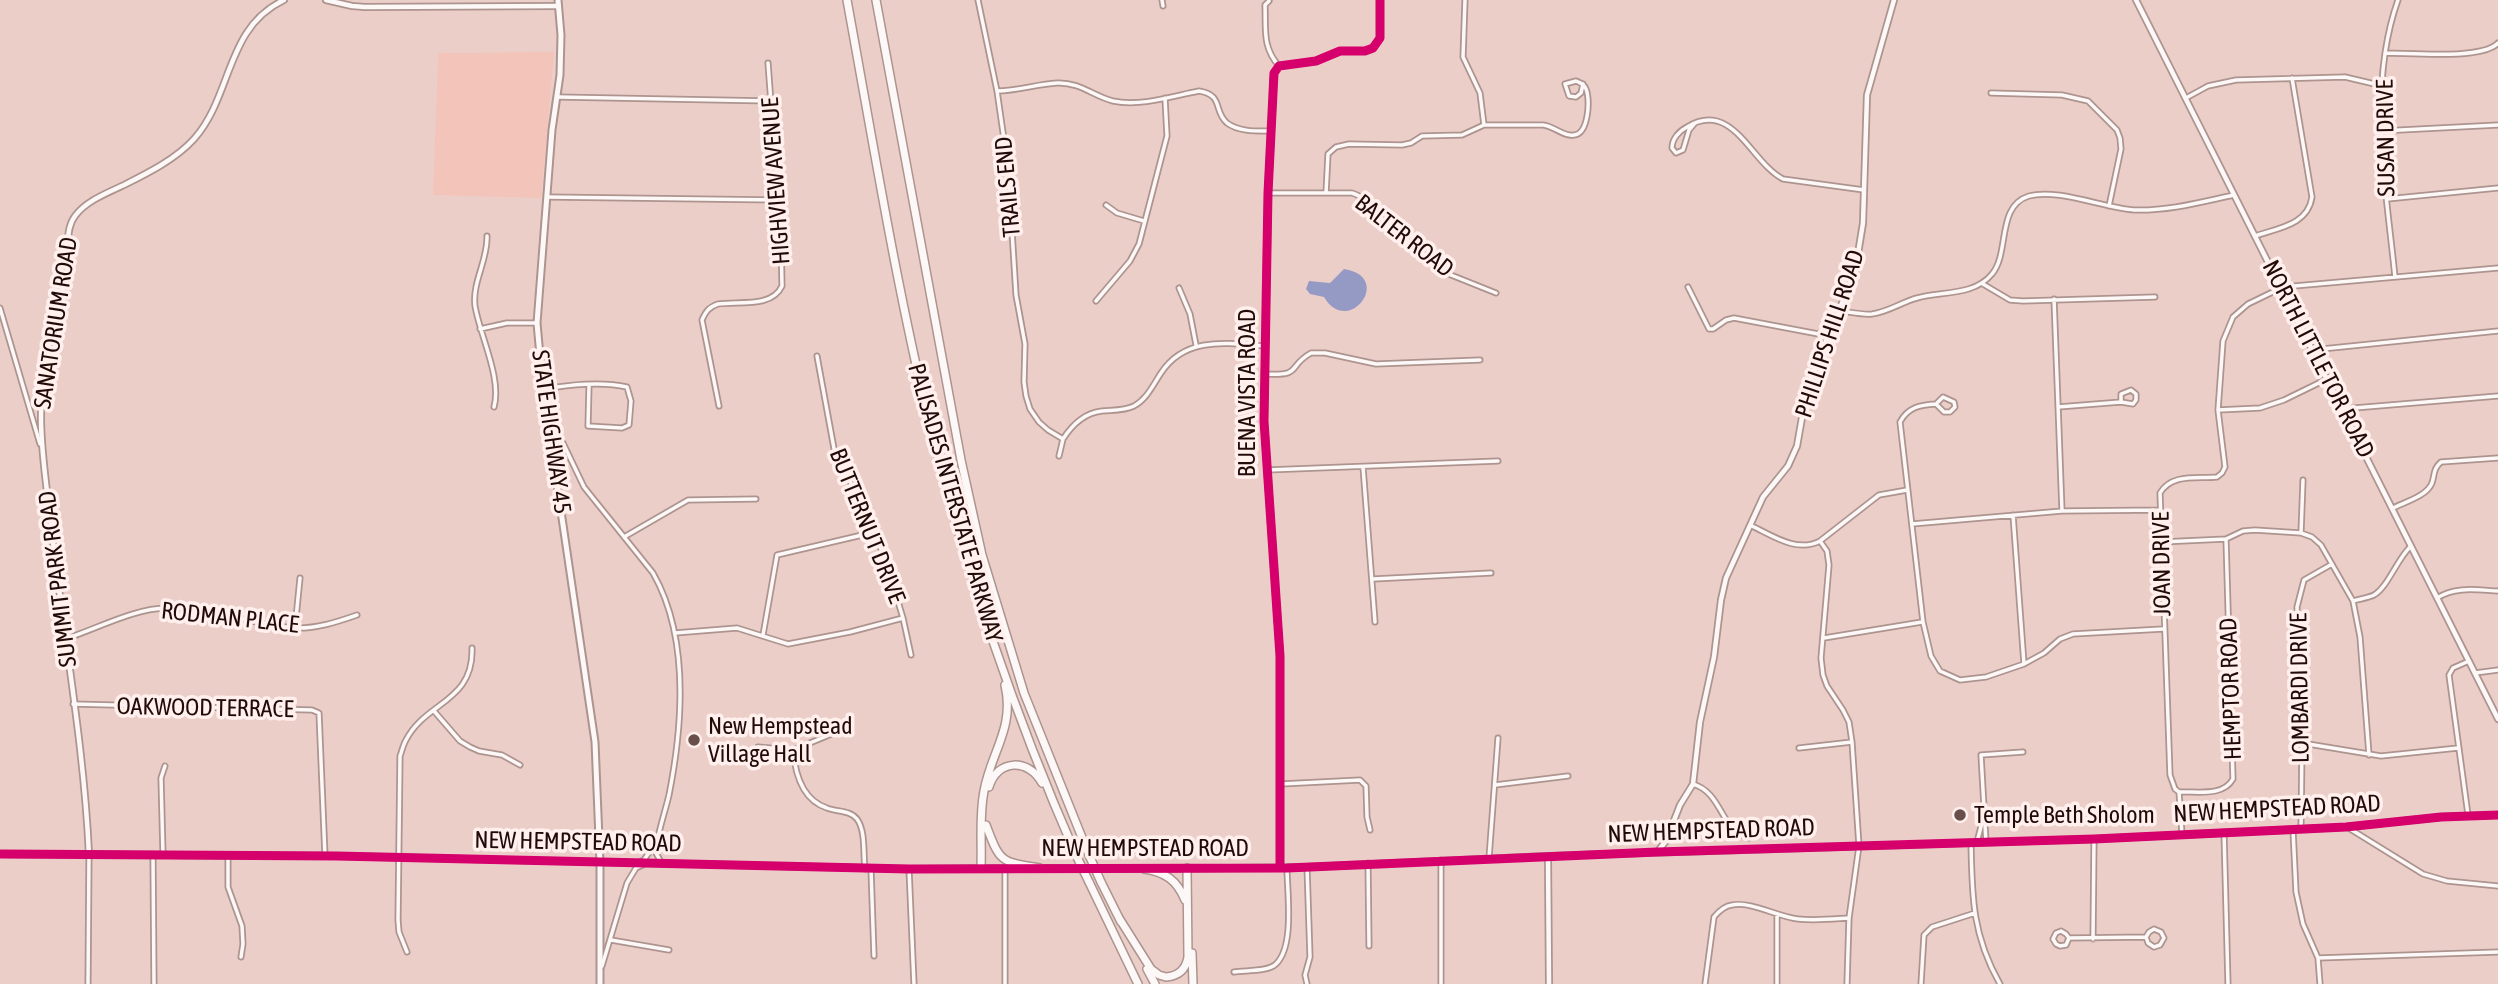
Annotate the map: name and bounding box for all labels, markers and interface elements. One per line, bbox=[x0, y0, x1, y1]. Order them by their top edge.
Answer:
street label: SUSAN DRIVE bbox=[2371, 79, 2401, 197]
street label: HIGHVIEW AVENUE bbox=[756, 97, 796, 265]
street label: TRAILS END bbox=[989, 135, 1027, 239]
street label: BALTER ROAD bbox=[1349, 189, 1459, 283]
street label: SANATORIUM ROAD bbox=[28, 235, 84, 411]
street label: PHILLIPS HILL ROAD bbox=[1789, 247, 1871, 421]
street label: NORTH LITTLE TOR ROAD bbox=[2256, 256, 2380, 462]
street label: BUENA VISTA ROAD bbox=[1233, 309, 1261, 477]
street label: STATE HIGHWAY 45 bbox=[525, 348, 577, 516]
street label: PALISADES INTERSTATE PARKWAY bbox=[901, 360, 1009, 646]
street label: BUTTERNUT DRIVE bbox=[823, 444, 911, 608]
street label: SUMMIT PARK ROAD bbox=[33, 489, 83, 669]
street label: JOAN DRIVE bbox=[2147, 512, 2177, 616]
street label: RODMAN PLACE bbox=[160, 596, 300, 640]
street label: LOMBARDI DRIVE bbox=[2284, 613, 2316, 763]
street label: HEMPTOR ROAD bbox=[2214, 617, 2248, 761]
street label: OAKWOOD TERRACE bbox=[116, 692, 294, 724]
place label: New Hempstead Village Hall bbox=[708, 712, 853, 768]
marker: New Hempstead Village Hall bbox=[686, 732, 702, 748]
street label: NEW HEMPSTEAD ROAD bbox=[2173, 789, 2381, 829]
place label: Temple Beth Sholom bbox=[1974, 801, 2155, 829]
marker: Temple Beth Sholom bbox=[1952, 807, 1968, 823]
street label: NEW HEMPSTEAD ROAD bbox=[1607, 813, 1815, 849]
street label: NEW HEMPSTEAD ROAD bbox=[474, 826, 682, 858]
street label: NEW HEMPSTEAD ROAD bbox=[1041, 834, 1249, 862]

